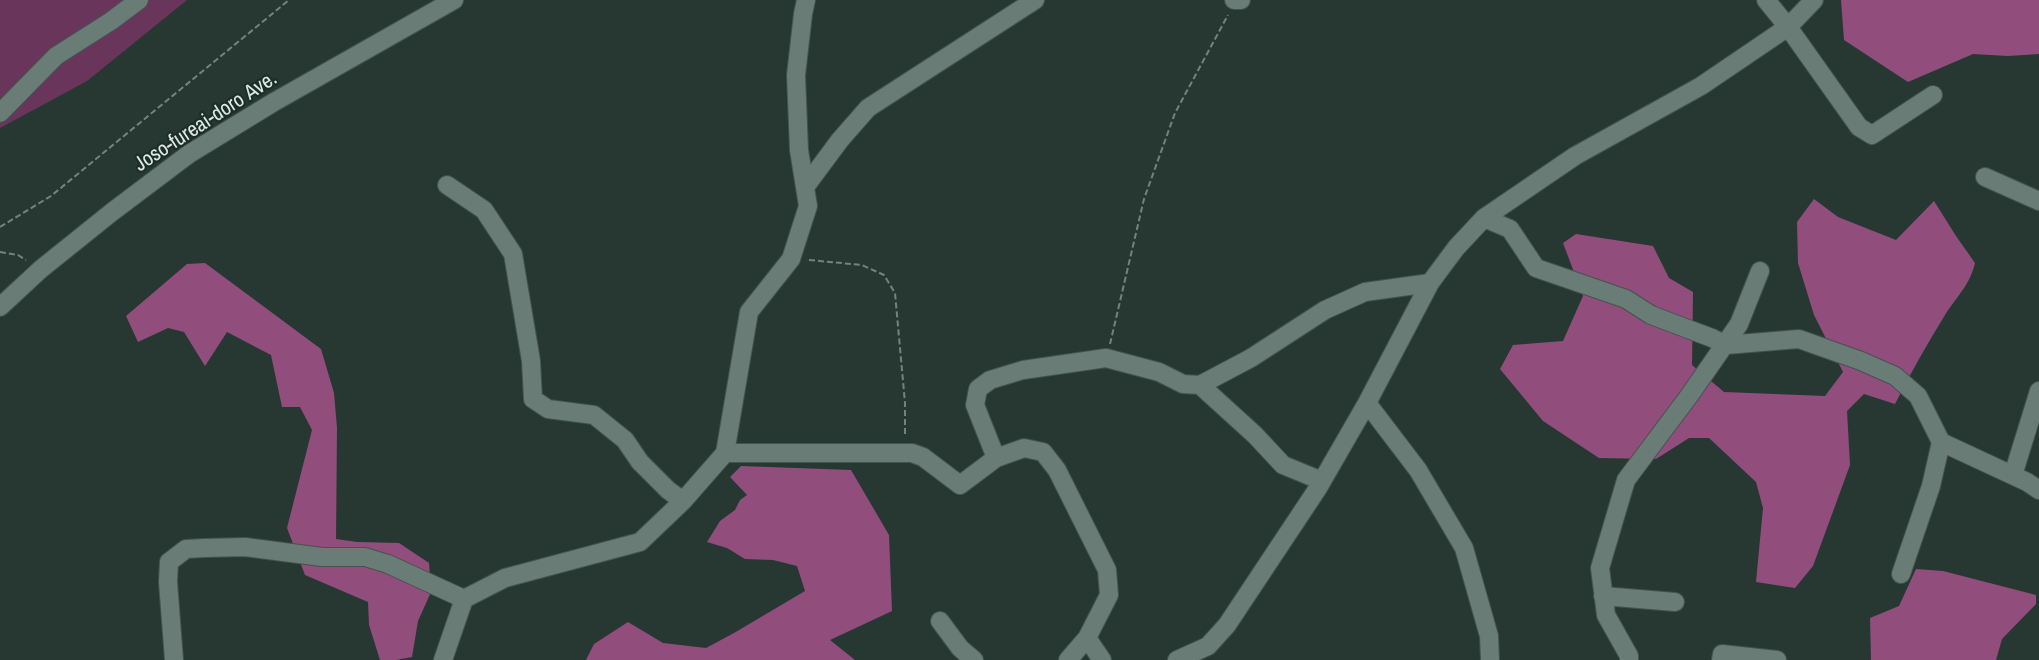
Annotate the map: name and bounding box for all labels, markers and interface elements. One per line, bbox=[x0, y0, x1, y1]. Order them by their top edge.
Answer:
street label: Joso-fureai-doro Ave. bbox=[130, 66, 282, 178]

